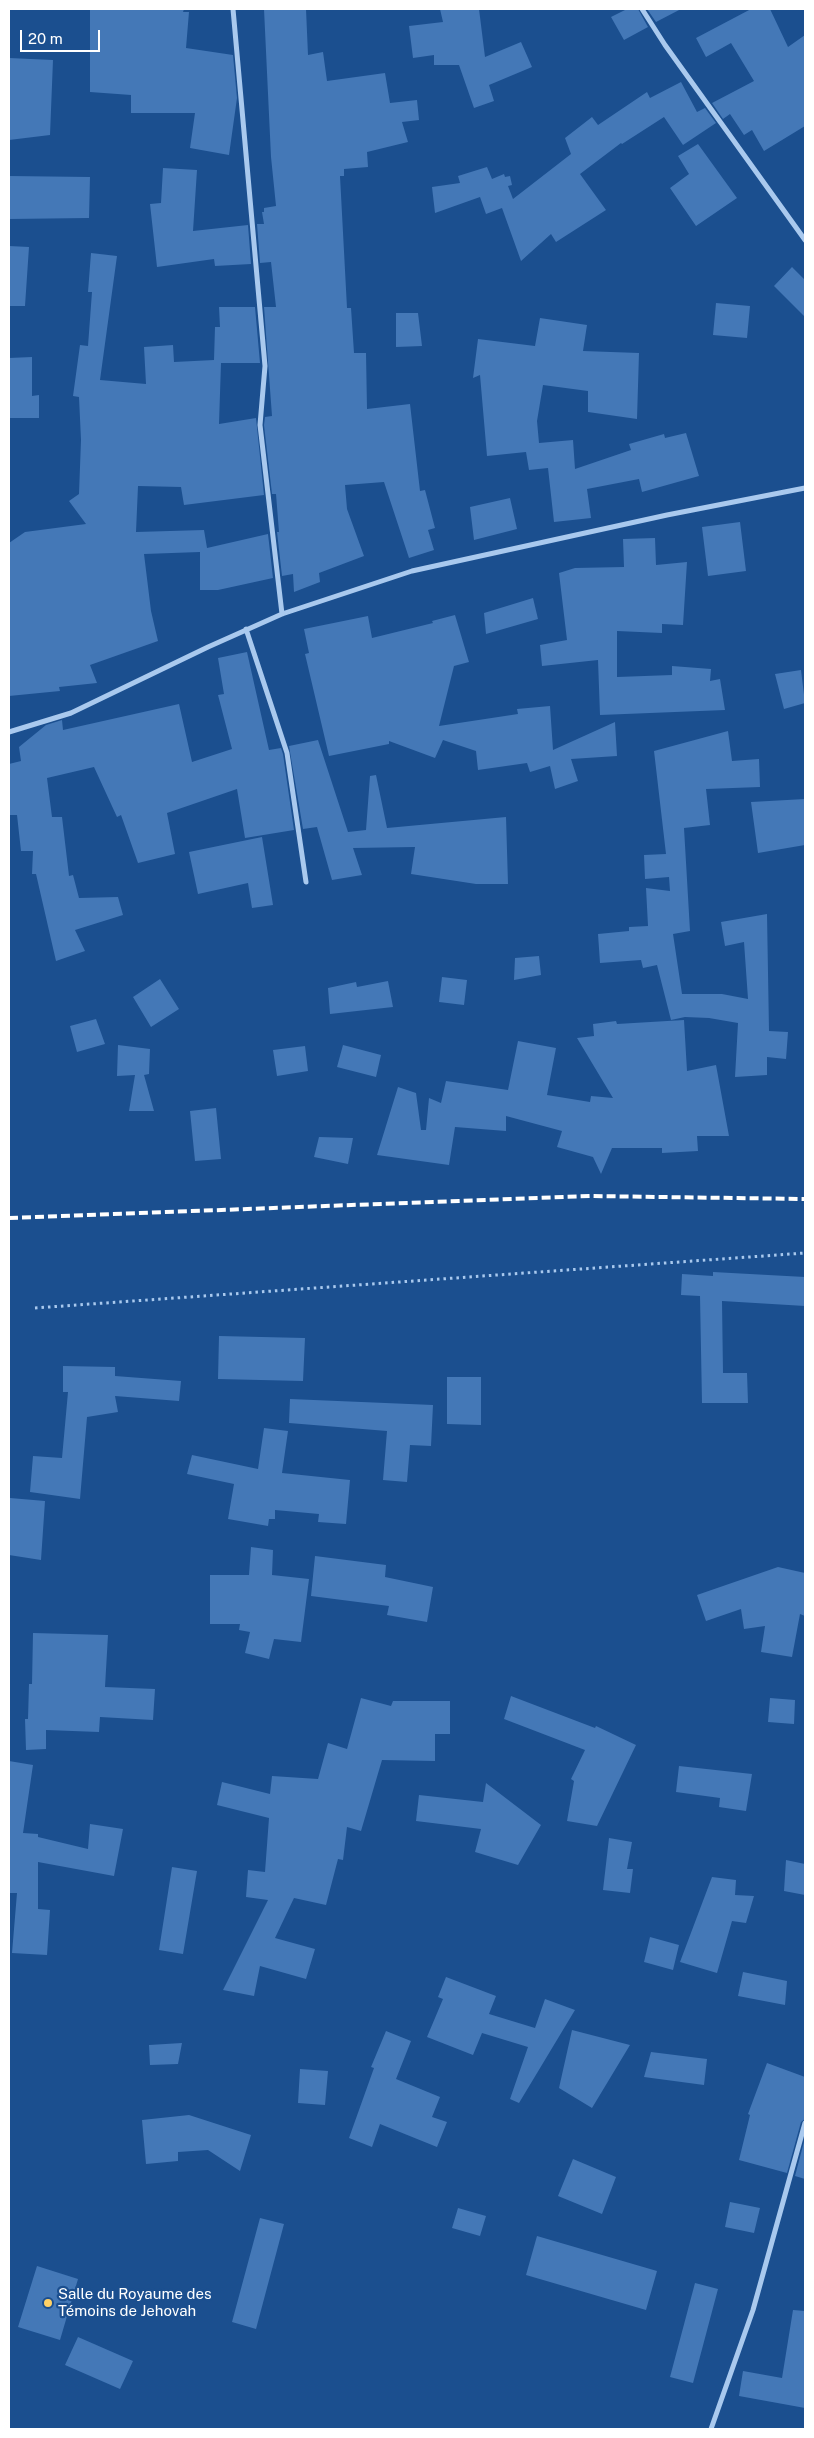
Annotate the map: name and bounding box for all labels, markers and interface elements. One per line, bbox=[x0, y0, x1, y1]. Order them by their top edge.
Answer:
scale bar bbox=[22, 20, 102, 52]
text: 20 m bbox=[28, 30, 63, 47]
place label: Salle du Royaume des Témoins de Jehovah bbox=[58, 2285, 212, 2320]
marker: Salle du Royaume des Témoins de Jehovah bbox=[42, 2297, 54, 2309]

